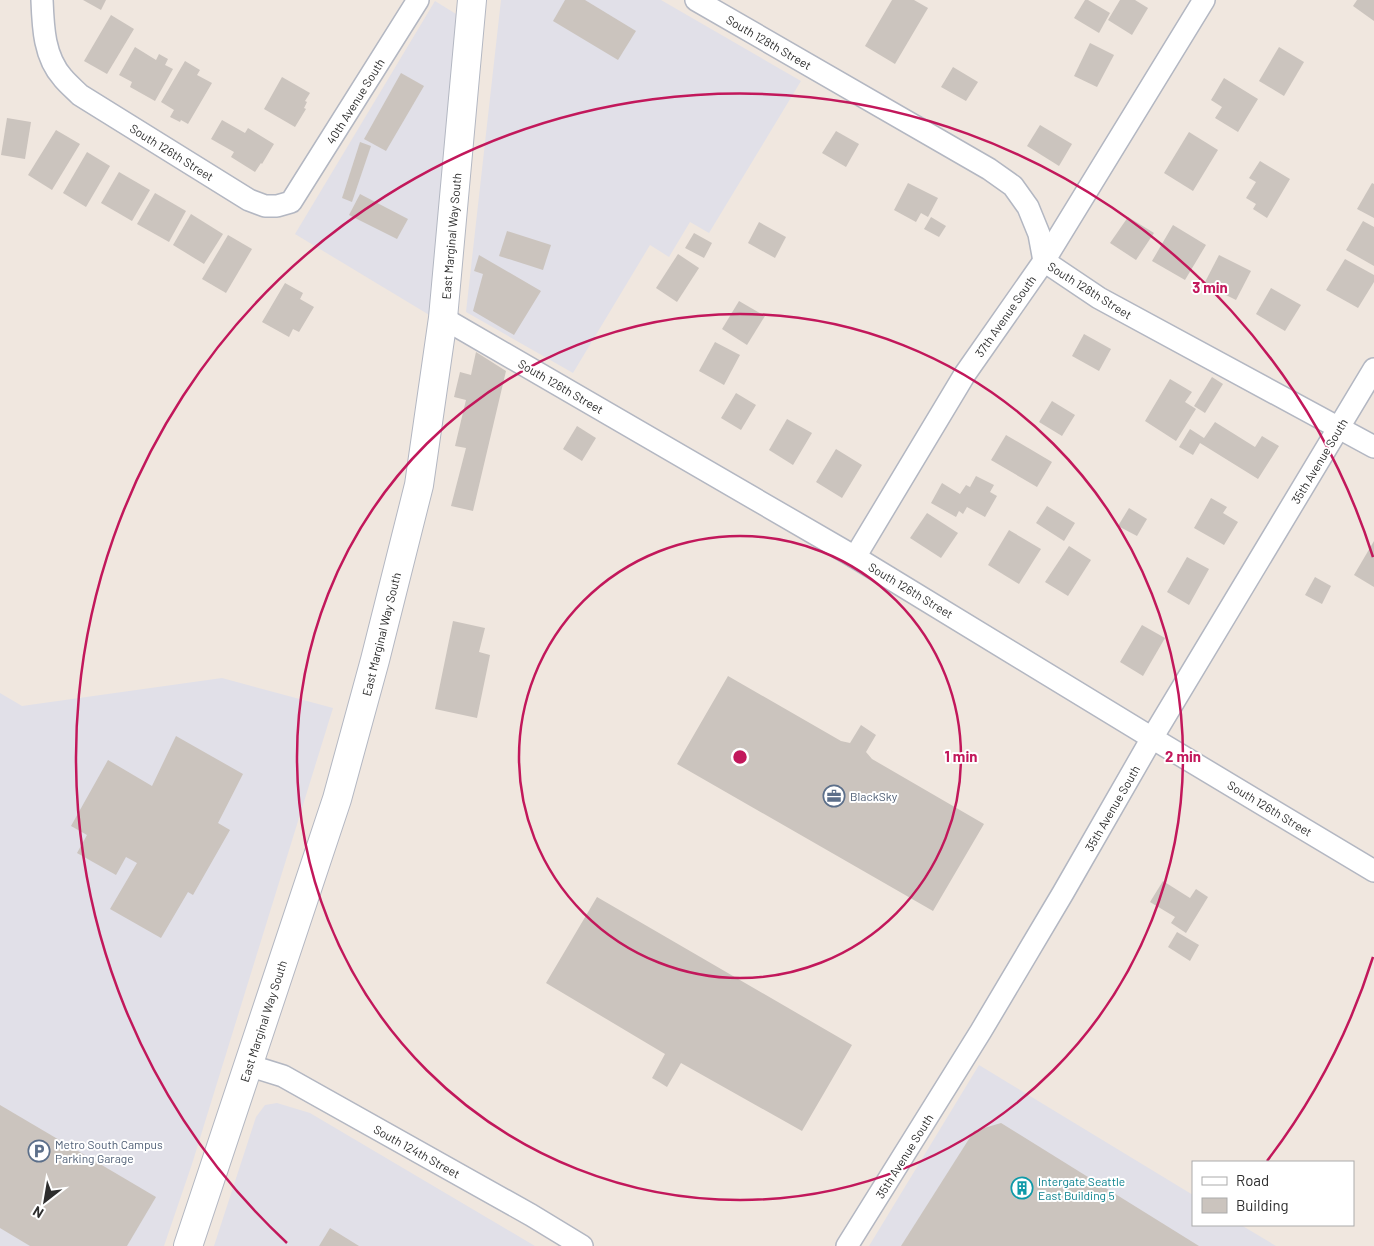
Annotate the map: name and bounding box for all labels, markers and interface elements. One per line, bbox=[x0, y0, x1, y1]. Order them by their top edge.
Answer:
street label: South 128th Street bbox=[724, 12, 814, 72]
street label: 40th Avenue South bbox=[323, 56, 387, 146]
street label: South 126th Street bbox=[128, 121, 216, 183]
street label: East Marginal Way South bbox=[438, 172, 464, 300]
street label: South 128th Street bbox=[1046, 259, 1134, 321]
street label: 37th Avenue South bbox=[972, 272, 1038, 360]
text: 3 min bbox=[1192, 278, 1228, 296]
street label: South 126th Street bbox=[516, 356, 606, 416]
street label: 35th Avenue South bbox=[1288, 416, 1350, 506]
street label: South 126th Street bbox=[866, 559, 956, 621]
street label: East Marginal Way South bbox=[359, 571, 403, 697]
text: 1 min bbox=[945, 747, 977, 765]
text: 2 min bbox=[1165, 747, 1201, 765]
centre of rings bbox=[731, 748, 749, 766]
street label: 35th Avenue South bbox=[1082, 763, 1142, 853]
street label: South 126th Street bbox=[1225, 777, 1315, 839]
office icon: BlackSky bbox=[822, 784, 846, 808]
place label: BlackSky bbox=[850, 789, 898, 803]
street label: East Marginal Way South bbox=[237, 959, 289, 1083]
street label: 35th Avenue South bbox=[872, 1111, 936, 1201]
street label: South 124th Street bbox=[371, 1121, 463, 1181]
place label: Metro South Campus Parking Garage bbox=[55, 1137, 163, 1165]
parking icon: Metro South Campus Parking Garage bbox=[27, 1139, 51, 1163]
legend bbox=[1192, 1161, 1354, 1226]
text: Road bbox=[1236, 1171, 1269, 1189]
place label: Intergate Seattle East Building 5 bbox=[1038, 1174, 1125, 1202]
north arrow bbox=[20, 1176, 70, 1226]
building icon: Intergate Seattle East Building 5 bbox=[1010, 1176, 1034, 1200]
text: Building bbox=[1236, 1196, 1289, 1214]
text: N bbox=[30, 1203, 46, 1222]

